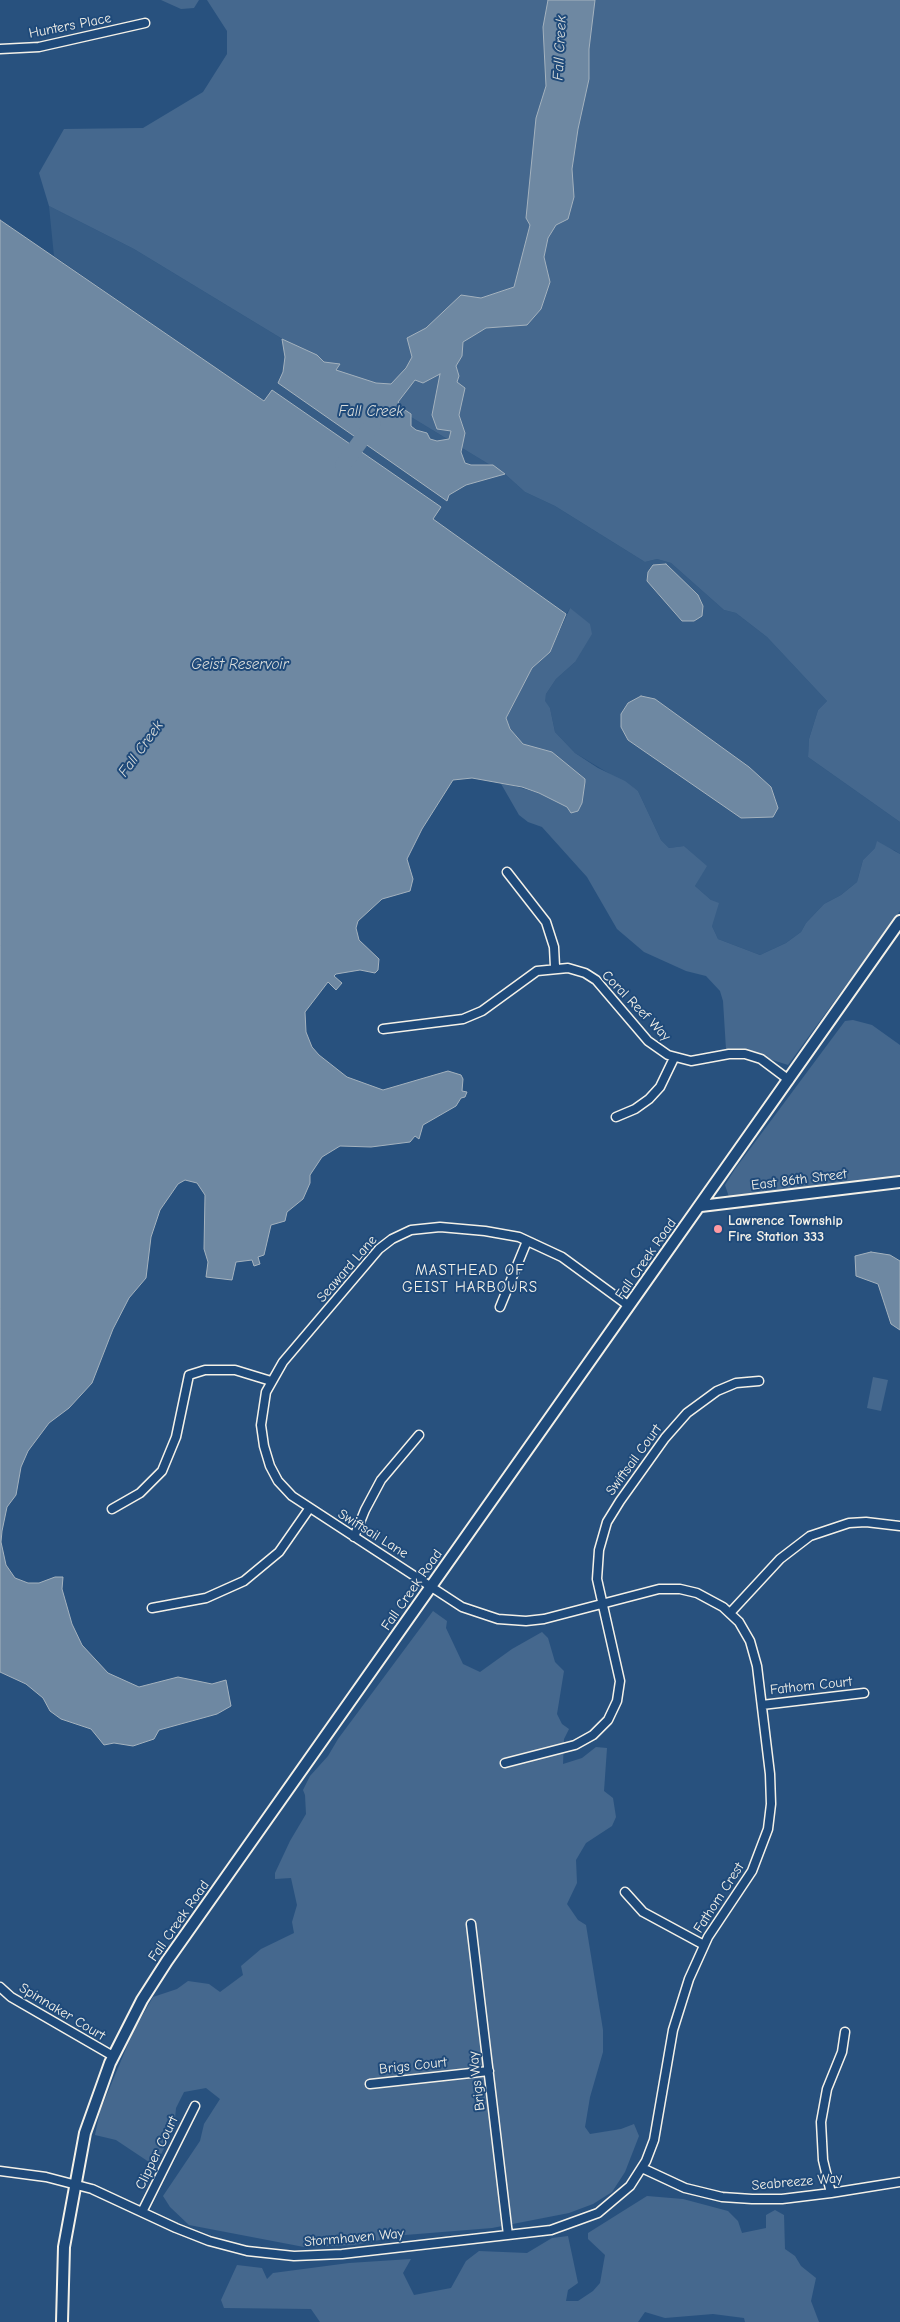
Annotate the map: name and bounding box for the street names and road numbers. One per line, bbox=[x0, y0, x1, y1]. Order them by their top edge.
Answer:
street label: Hunters Place bbox=[27, 10, 113, 42]
street label: Coral Reef Way bbox=[598, 967, 674, 1045]
street label: East 86th Street bbox=[750, 1166, 848, 1194]
street label: Fall Creek Road bbox=[612, 1215, 680, 1303]
street label: Seaward Lane bbox=[313, 1232, 381, 1306]
street label: Swiftsail Court bbox=[603, 1421, 665, 1499]
street label: Swiftsail Lane bbox=[335, 1506, 411, 1562]
street label: Fall Creek Road bbox=[378, 1546, 446, 1634]
street label: Fathom Court bbox=[769, 1673, 853, 1699]
street label: Fathom Crest bbox=[690, 1860, 748, 1936]
street label: Fall Creek Road bbox=[145, 1877, 213, 1965]
street label: Spinnaker Court bbox=[16, 1980, 108, 2044]
street label: Brigs Way bbox=[465, 2050, 489, 2112]
street label: Brigs Court bbox=[378, 2054, 448, 2078]
street label: Clipper Court bbox=[132, 2114, 182, 2192]
street label: Seabreeze Way bbox=[751, 2170, 843, 2194]
street label: Stormhaven Way bbox=[303, 2225, 405, 2251]

